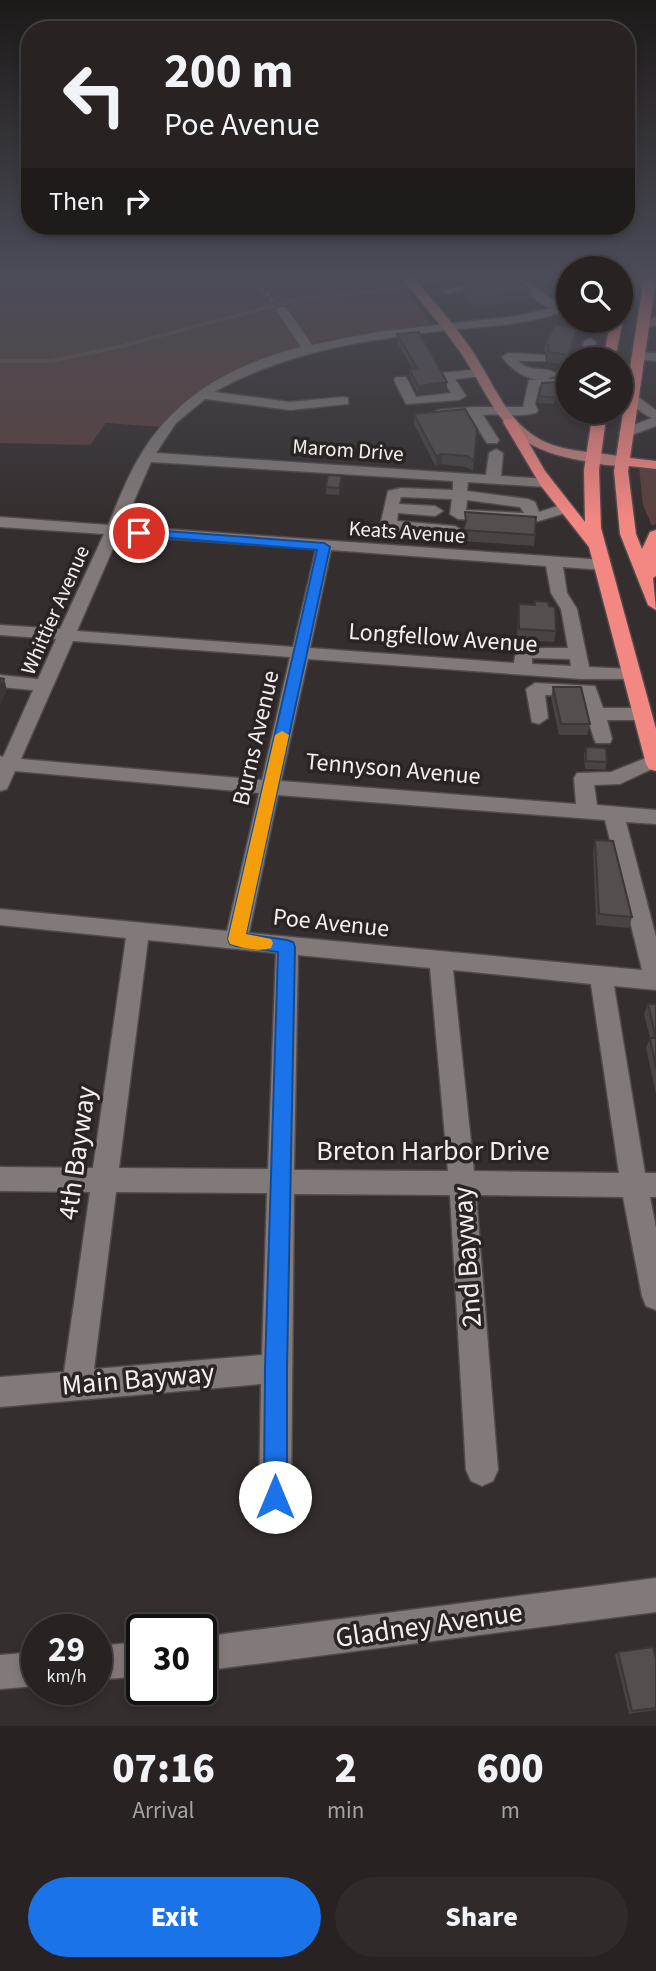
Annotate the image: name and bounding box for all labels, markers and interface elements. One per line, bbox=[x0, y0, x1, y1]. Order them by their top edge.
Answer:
text: 200 m bbox=[164, 37, 293, 107]
icon: left bbox=[49, 49, 140, 140]
text: Poe Avenue bbox=[164, 102, 320, 148]
icon: right bbox=[118, 182, 156, 220]
text: Then bbox=[49, 183, 104, 220]
map controls bbox=[556, 256, 633, 424]
button: search bbox=[556, 256, 633, 333]
button: layers bbox=[556, 347, 633, 424]
street label: Marom Drive bbox=[291, 431, 405, 469]
pin bbox=[109, 503, 169, 563]
street label: Keats Avenue bbox=[348, 513, 466, 551]
icon: arrive bbox=[120, 514, 158, 552]
street label: Whittier Avenue bbox=[13, 541, 97, 679]
street label: Longfellow Avenue bbox=[347, 614, 539, 662]
street label: Burns Avenue bbox=[223, 667, 289, 809]
street label: Tennyson Avenue bbox=[304, 744, 482, 794]
street label: Poe Avenue bbox=[271, 899, 391, 947]
street label: 4th Bayway bbox=[48, 1083, 106, 1223]
street label: Breton Harbor Drive bbox=[316, 1131, 550, 1171]
street label: 2nd Bayway bbox=[442, 1185, 492, 1329]
street label: Main Bayway bbox=[60, 1352, 216, 1406]
position arrow bbox=[238, 1460, 312, 1534]
street label: Gladney Avenue bbox=[333, 1592, 525, 1658]
speed limit sign: 30 bbox=[126, 1614, 217, 1705]
text: 29 bbox=[48, 1625, 85, 1675]
text: km/h bbox=[47, 1664, 86, 1689]
text: 07:16 bbox=[112, 1739, 215, 1799]
text: 2 bbox=[334, 1739, 357, 1799]
text: 600 bbox=[477, 1739, 544, 1799]
text: Arrival bbox=[133, 1794, 194, 1827]
text: min bbox=[327, 1794, 364, 1827]
text: m bbox=[501, 1794, 520, 1827]
button: Exit bbox=[28, 1877, 321, 1957]
button: Share bbox=[335, 1877, 628, 1957]

